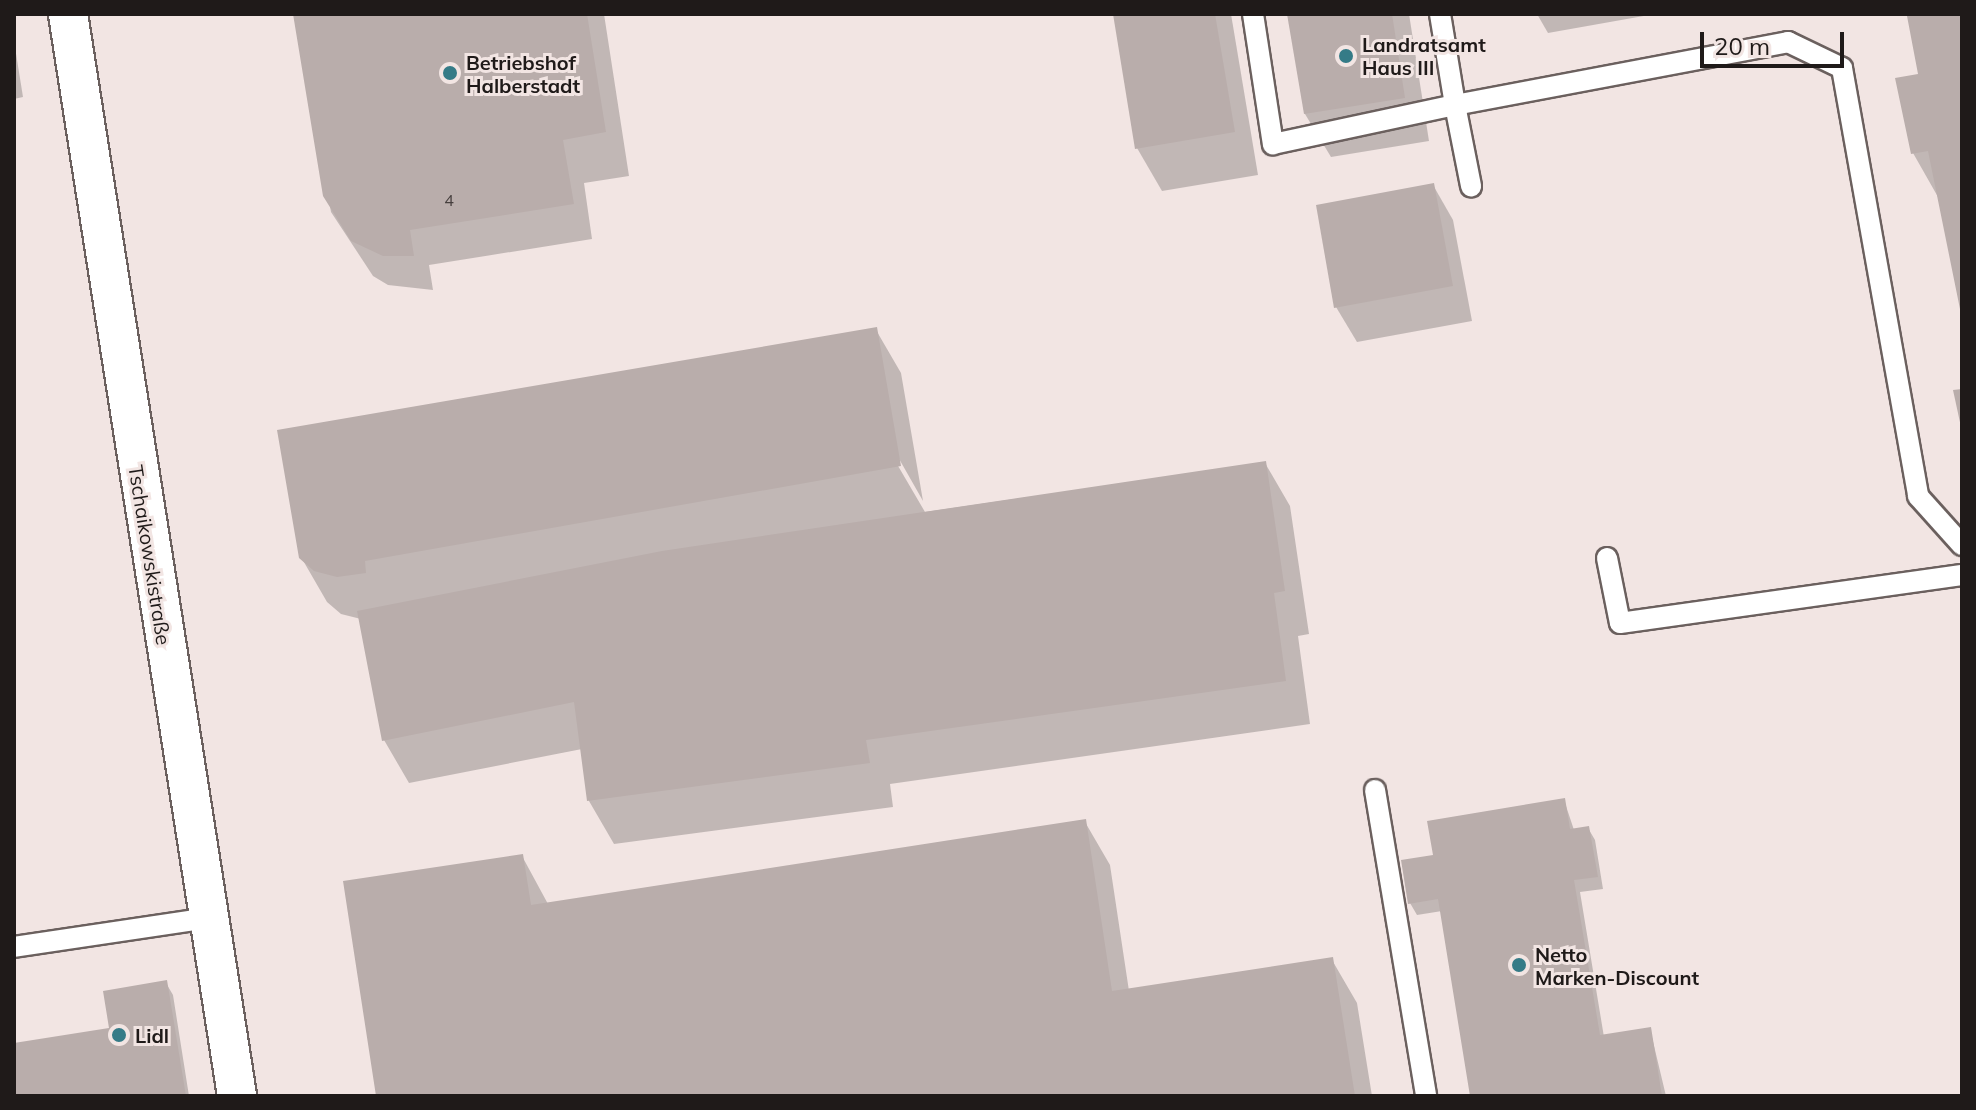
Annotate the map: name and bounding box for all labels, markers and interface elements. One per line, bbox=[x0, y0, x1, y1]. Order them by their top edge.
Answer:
scale bar bbox=[1704, 16, 1848, 66]
text: 20 m bbox=[1714, 31, 1770, 61]
place label: Landratsamt Haus III bbox=[1362, 32, 1486, 79]
marker: Landratsamt Haus III bbox=[1337, 47, 1355, 65]
place label: Betriebshof Halberstadt bbox=[466, 50, 580, 97]
marker: Betriebshof Halberstadt bbox=[441, 64, 459, 82]
house number: 4 bbox=[444, 190, 454, 210]
street label: Tschaikowskistraße bbox=[124, 463, 176, 647]
place label: Netto Marken-Discount bbox=[1535, 942, 1699, 989]
marker: Netto Marken-Discount bbox=[1510, 956, 1528, 974]
place label: Lidl bbox=[135, 1023, 169, 1047]
marker: Lidl bbox=[110, 1026, 128, 1044]

